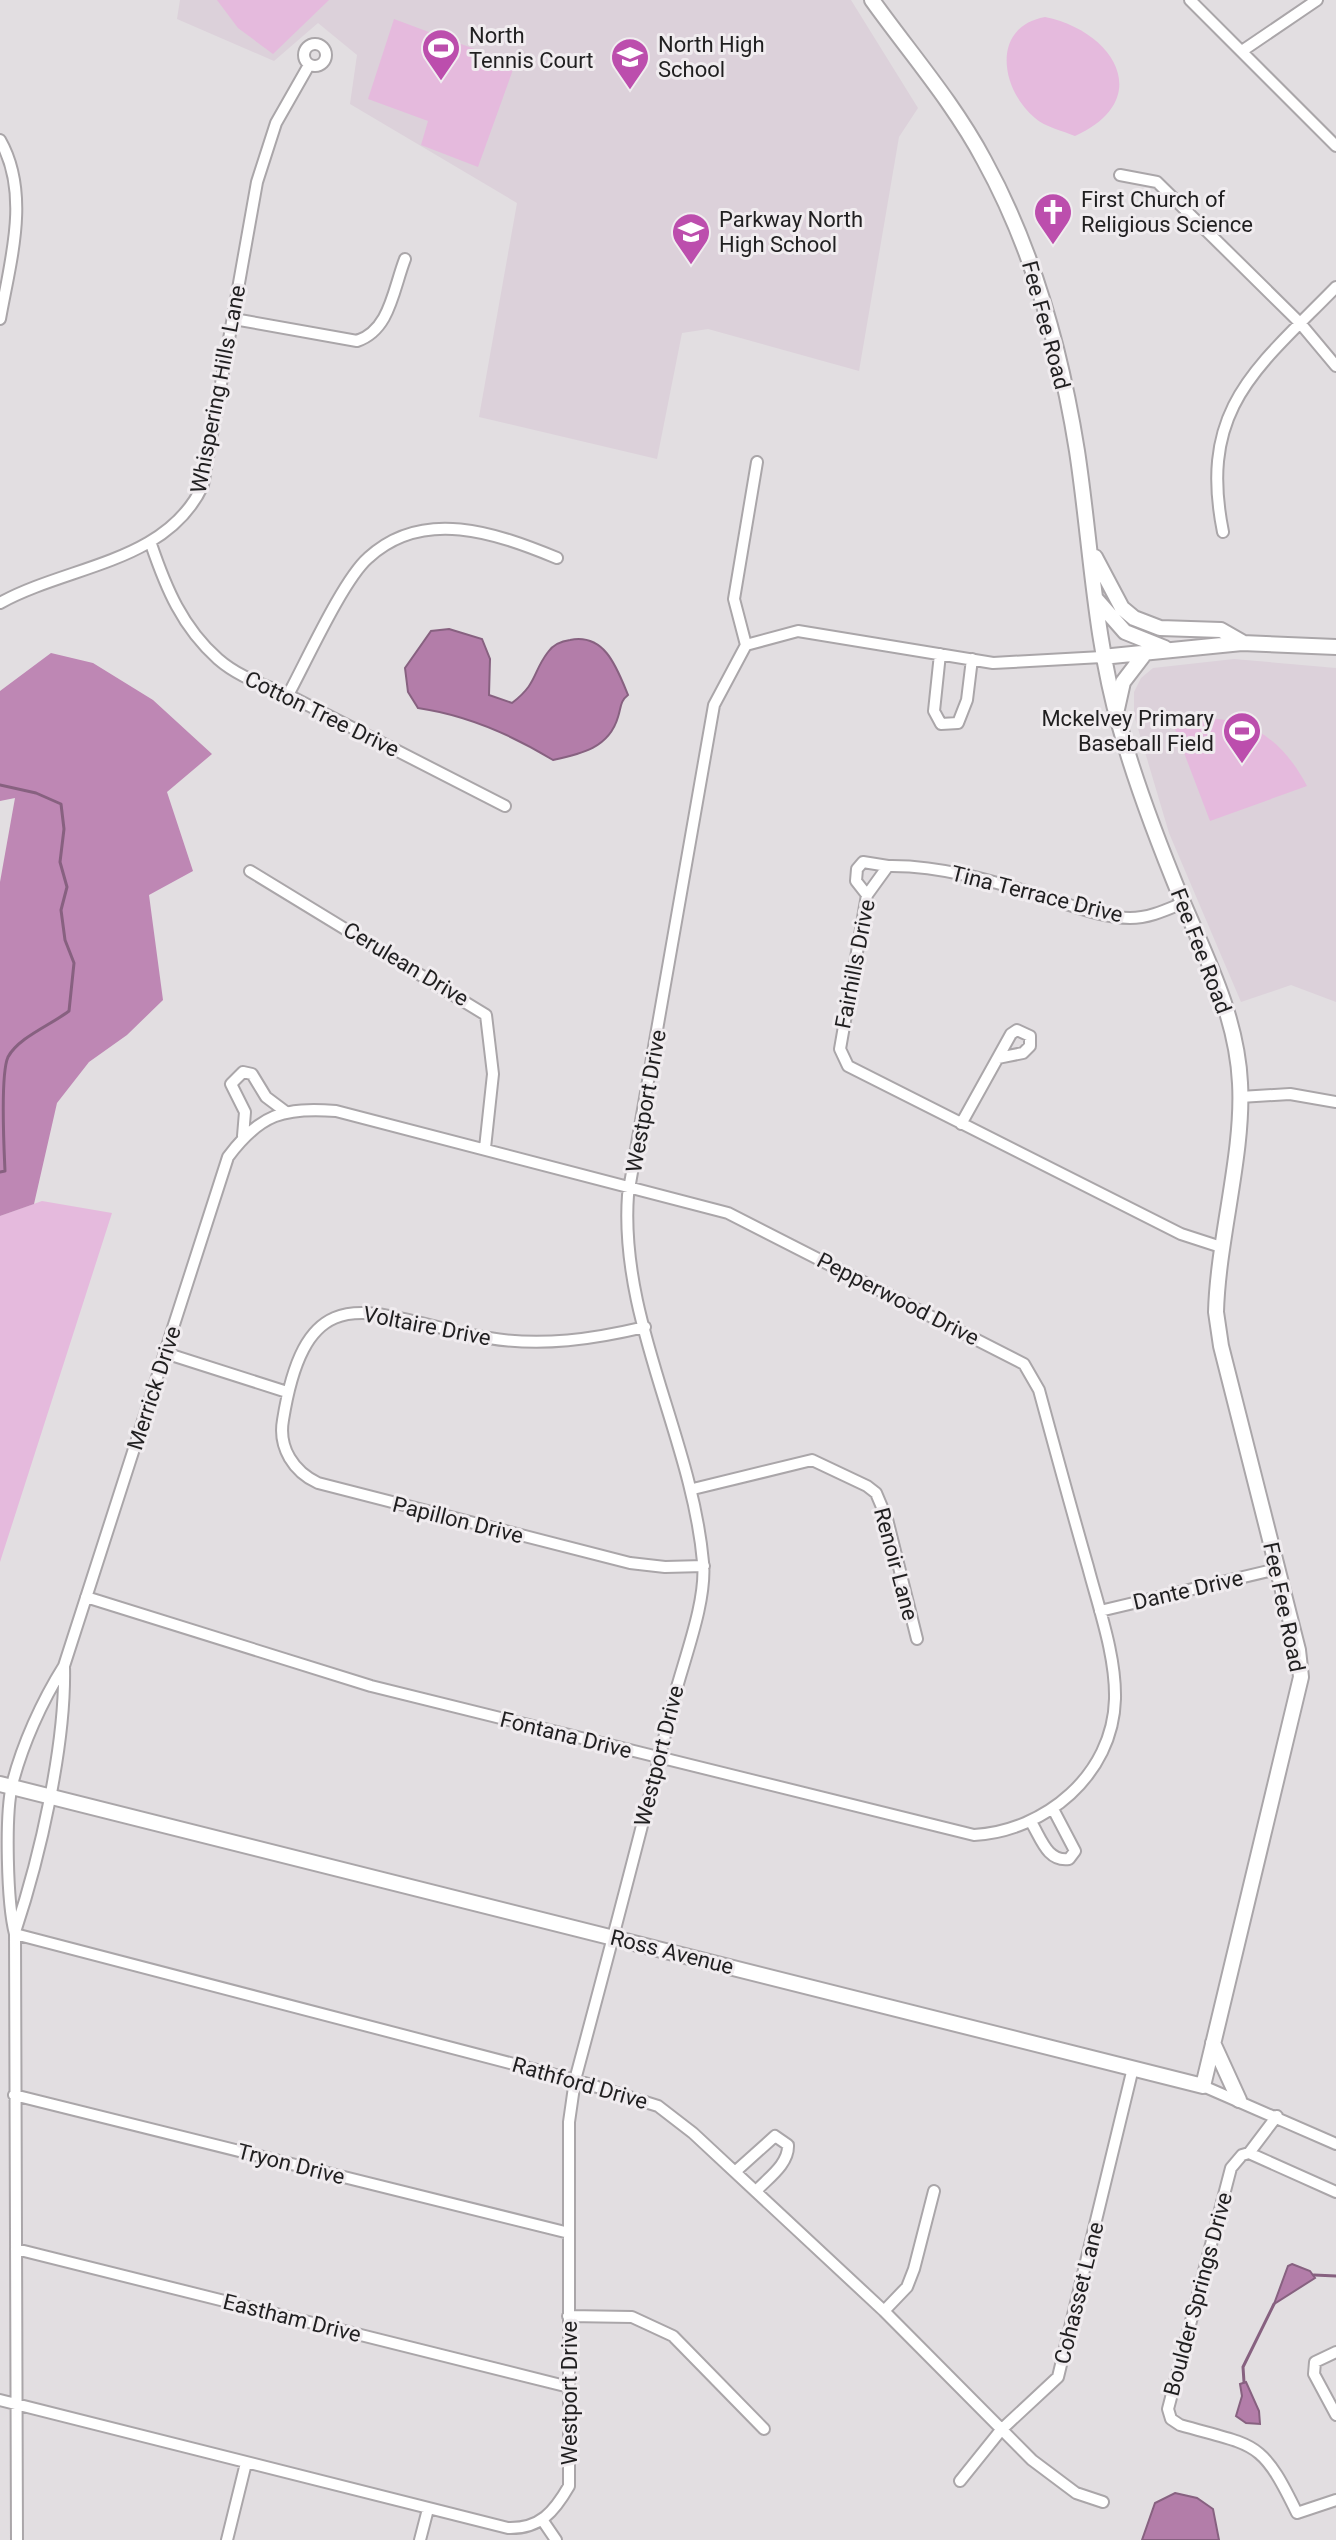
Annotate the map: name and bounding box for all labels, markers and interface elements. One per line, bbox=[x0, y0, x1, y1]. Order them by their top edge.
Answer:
place label: North Tennis Court bbox=[469, 23, 593, 73]
sports icon: North Tennis Court bbox=[420, 27, 462, 82]
place label: North High School bbox=[658, 32, 765, 82]
school or university icon: North High School bbox=[609, 36, 651, 91]
place label: First Church of Religious Science bbox=[1081, 187, 1253, 237]
church icon: First Church of Religious Science bbox=[1032, 191, 1074, 246]
place label: Parkway North High School bbox=[719, 207, 863, 257]
school or university icon: Parkway North High School bbox=[670, 211, 712, 266]
street label: Fee Fee Road bbox=[1017, 258, 1075, 392]
street label: Whispering Hills Lane bbox=[186, 283, 250, 495]
street label: Cotton Tree Drive bbox=[241, 666, 403, 762]
place label: Mckelvey Primary Baseball Field bbox=[1041, 706, 1215, 756]
sports icon: Mckelvey Primary Baseball Field bbox=[1221, 710, 1263, 765]
street label: Tina Terrace Drive bbox=[949, 861, 1125, 927]
street label: Fee Fee Road bbox=[1166, 885, 1236, 1017]
street label: Fairhills Drive bbox=[830, 897, 880, 1031]
street label: Cerulean Drive bbox=[339, 917, 473, 1011]
street label: Westport Drive bbox=[621, 1028, 671, 1174]
street label: Pepperwood Drive bbox=[813, 1247, 983, 1351]
street label: Voltaire Drive bbox=[361, 1301, 493, 1351]
street label: Merrick Drive bbox=[122, 1323, 186, 1453]
street label: Papillon Drive bbox=[390, 1492, 526, 1548]
street label: Renoir Lane bbox=[869, 1505, 923, 1623]
street label: Fee Fee Road bbox=[1258, 1540, 1310, 1674]
street label: Dante Drive bbox=[1130, 1565, 1246, 1615]
street label: Westport Drive bbox=[629, 1683, 689, 1829]
street label: Fontana Drive bbox=[498, 1707, 634, 1763]
street label: Ross Avenue bbox=[608, 1925, 736, 1979]
street label: Rathford Drive bbox=[509, 2052, 651, 2114]
street label: Tryon Drive bbox=[235, 2139, 347, 2189]
street label: Boulder Springs Drive bbox=[1159, 2189, 1237, 2399]
street label: Cohasset Lane bbox=[1049, 2219, 1109, 2367]
street label: Eastham Drive bbox=[220, 2289, 364, 2347]
street label: Westport Drive bbox=[557, 2321, 582, 2465]

